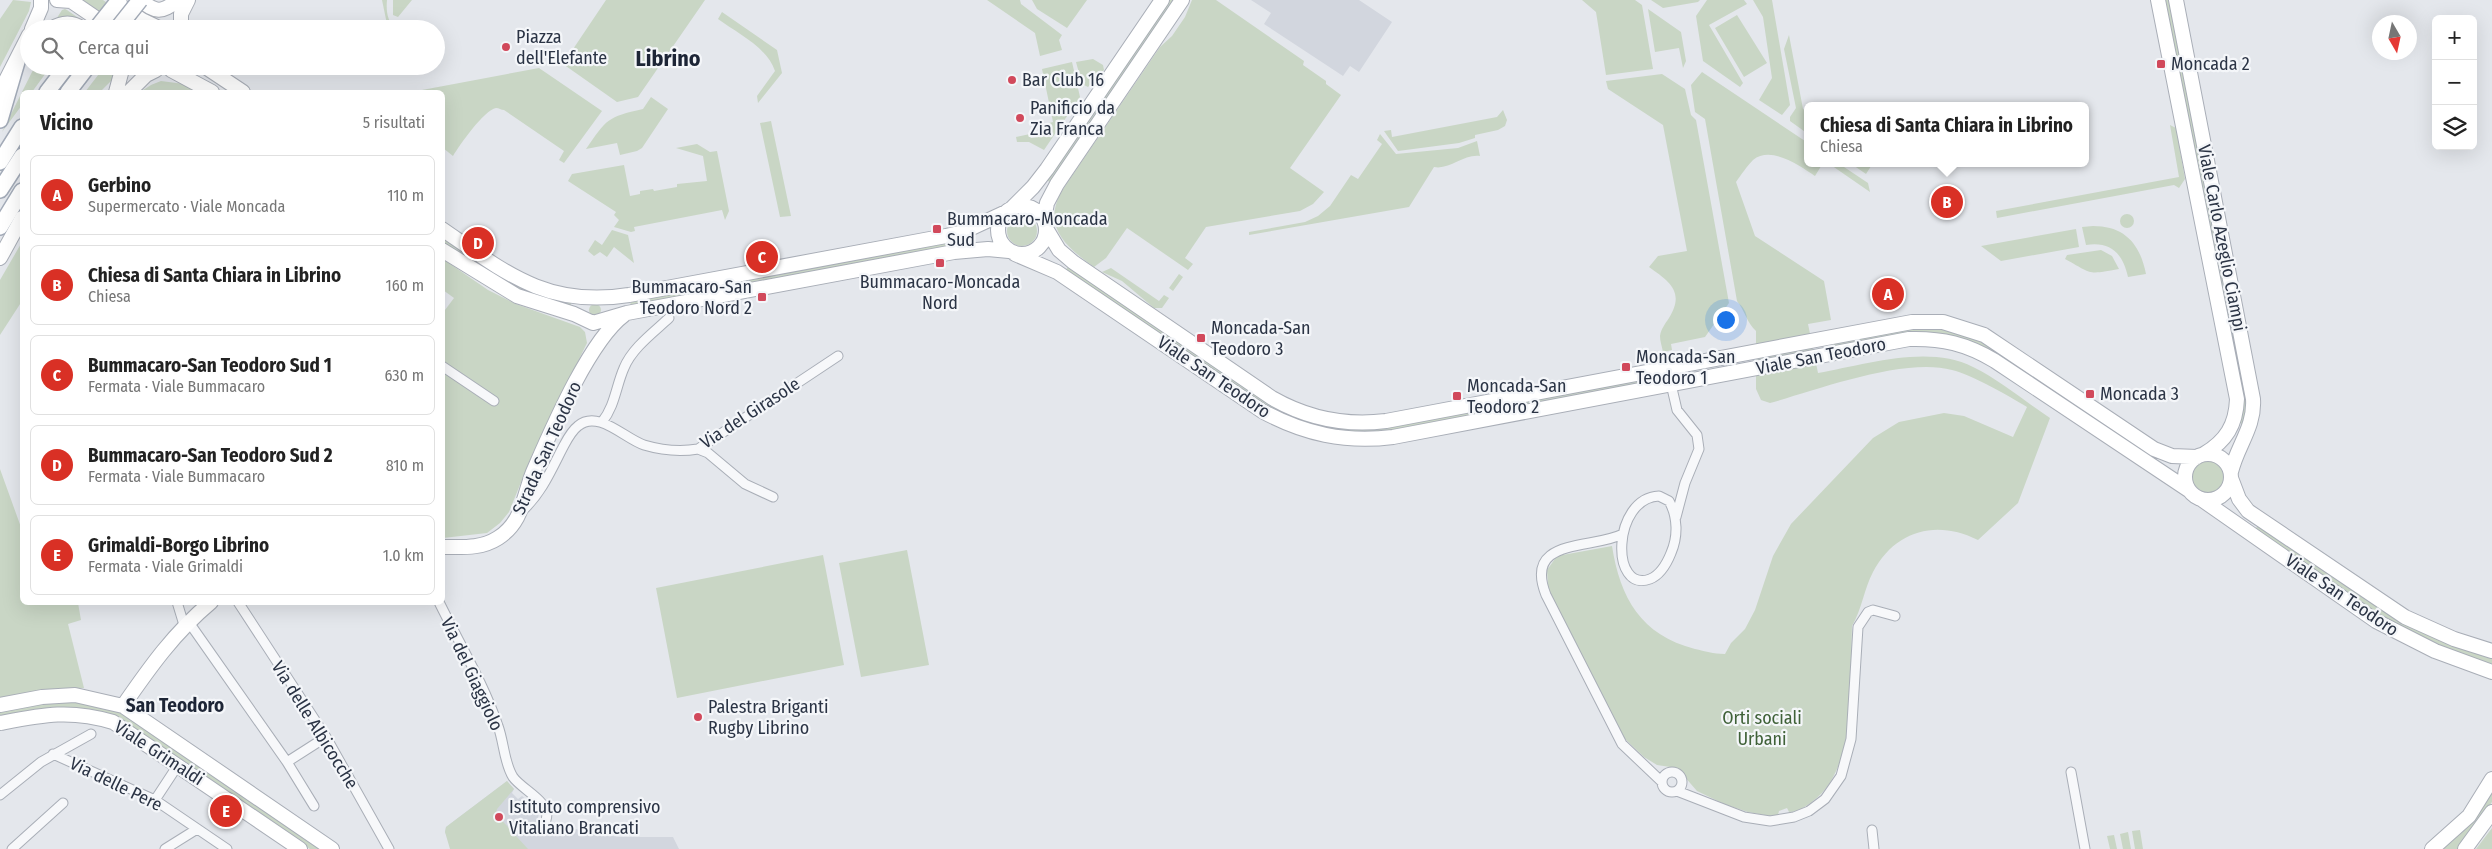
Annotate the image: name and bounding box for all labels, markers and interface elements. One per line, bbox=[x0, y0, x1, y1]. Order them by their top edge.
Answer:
north arrow bbox=[2372, 15, 2417, 60]
map controls bbox=[2432, 15, 2477, 150]
button: + bbox=[2432, 15, 2477, 60]
search box bbox=[20, 20, 445, 75]
place label: Piazza dell'Elefante bbox=[516, 26, 607, 69]
icon: search bbox=[38, 34, 66, 62]
text: Cerca qui bbox=[78, 36, 149, 59]
marker: Piazza dell'Elefante bbox=[500, 41, 512, 53]
district label: Librino bbox=[636, 45, 701, 72]
place label: Moncada 2 bbox=[2171, 53, 2250, 75]
marker: Moncada 2 bbox=[2155, 58, 2167, 70]
button: − bbox=[2432, 60, 2477, 105]
place label: Bar Club 16 bbox=[1022, 69, 1104, 91]
marker: Bar Club 16 bbox=[1006, 74, 1018, 86]
place label: Panificio da Zia Franca bbox=[1030, 97, 1115, 140]
popup bbox=[1804, 102, 2089, 167]
button: layers bbox=[2432, 105, 2477, 150]
text: Vicino bbox=[40, 110, 93, 136]
marker: Panificio da Zia Franca bbox=[1014, 112, 1026, 124]
text: 5 risultati bbox=[363, 113, 425, 132]
text: Chiesa di Santa Chiara in Librino bbox=[1820, 114, 2073, 137]
text: Chiesa bbox=[1820, 137, 1863, 156]
street label: Viale Carlo Azeglio Ciampi bbox=[2193, 143, 2251, 333]
text: Gerbino bbox=[88, 174, 151, 197]
pin: B bbox=[1931, 183, 1963, 221]
text: A bbox=[53, 186, 61, 205]
text: 110 m bbox=[387, 186, 424, 205]
text: Supermercato · Viale Moncada bbox=[88, 197, 285, 216]
place label: Bummacaro-Moncada Sud bbox=[947, 208, 1108, 251]
marker: Bummacaro-Moncada Sud bbox=[931, 223, 943, 235]
pin: D bbox=[462, 224, 494, 262]
pin: C bbox=[746, 238, 778, 276]
marker: Bummacaro-Moncada Nord bbox=[934, 257, 946, 269]
text: Chiesa di Santa Chiara in Librino bbox=[88, 264, 341, 287]
place label: Bummacaro-Moncada Nord bbox=[860, 271, 1020, 314]
pin: A bbox=[1872, 275, 1904, 313]
text: B bbox=[53, 276, 61, 295]
text: 160 m bbox=[385, 276, 424, 295]
place label: Bummacaro-San Teodoro Nord 2 bbox=[631, 276, 752, 319]
text: Chiesa bbox=[88, 287, 131, 306]
marker: Bummacaro-San Teodoro Nord 2 bbox=[756, 291, 768, 303]
your location bbox=[1713, 307, 1739, 333]
place label: Moncada-San Teodoro 3 bbox=[1211, 317, 1311, 360]
street label: Viale San Teodoro bbox=[1153, 331, 1275, 423]
marker: Moncada-San Teodoro 3 bbox=[1195, 332, 1207, 344]
street label: Viale San Teodoro bbox=[1754, 333, 1888, 379]
place label: Moncada-San Teodoro 1 bbox=[1636, 346, 1736, 389]
text: Bummacaro-San Teodoro Sud 1 bbox=[88, 354, 332, 377]
marker: Moncada-San Teodoro 1 bbox=[1620, 361, 1632, 373]
text: C bbox=[53, 366, 61, 385]
text: 630 m bbox=[385, 366, 424, 385]
street label: Via del Girasole bbox=[696, 373, 804, 453]
place label: Moncada-San Teodoro 2 bbox=[1467, 375, 1567, 418]
text: Fermata · Viale Bummacaro bbox=[88, 377, 265, 396]
street label: Strada San Teodoro bbox=[508, 378, 586, 518]
place label: Moncada 3 bbox=[2100, 383, 2179, 405]
marker: Moncada 3 bbox=[2084, 388, 2096, 400]
marker: Moncada-San Teodoro 2 bbox=[1451, 390, 1463, 402]
text: Bummacaro-San Teodoro Sud 2 bbox=[88, 444, 333, 467]
text: D bbox=[52, 456, 62, 475]
text: 810 m bbox=[386, 456, 424, 475]
text: Fermata · Viale Bummacaro bbox=[88, 467, 265, 486]
text: Grimaldi-Borgo Librino bbox=[88, 534, 269, 557]
text: E bbox=[53, 546, 61, 565]
text: 1.0 km bbox=[383, 546, 424, 565]
street label: Viale San Teodoro bbox=[2281, 549, 2403, 641]
text: Fermata · Viale Grimaldi bbox=[88, 557, 243, 576]
street label: Via del Giaggiolo bbox=[436, 614, 508, 734]
street label: Via delle Albicocche bbox=[267, 657, 363, 793]
district label: San Teodoro bbox=[126, 694, 224, 717]
place label: Palestra Briganti Rugby Librino bbox=[708, 696, 829, 739]
park label: Orti sociali Urbani bbox=[1722, 707, 1802, 750]
marker: Palestra Briganti Rugby Librino bbox=[692, 711, 704, 723]
street label: Viale Grimaldi bbox=[110, 716, 208, 790]
street label: Via delle Pere bbox=[66, 752, 166, 816]
pin: E bbox=[210, 792, 242, 830]
place label: Istituto comprensivo Vitaliano Brancati bbox=[509, 796, 660, 839]
marker: Istituto comprensivo Vitaliano Brancati bbox=[493, 811, 505, 823]

